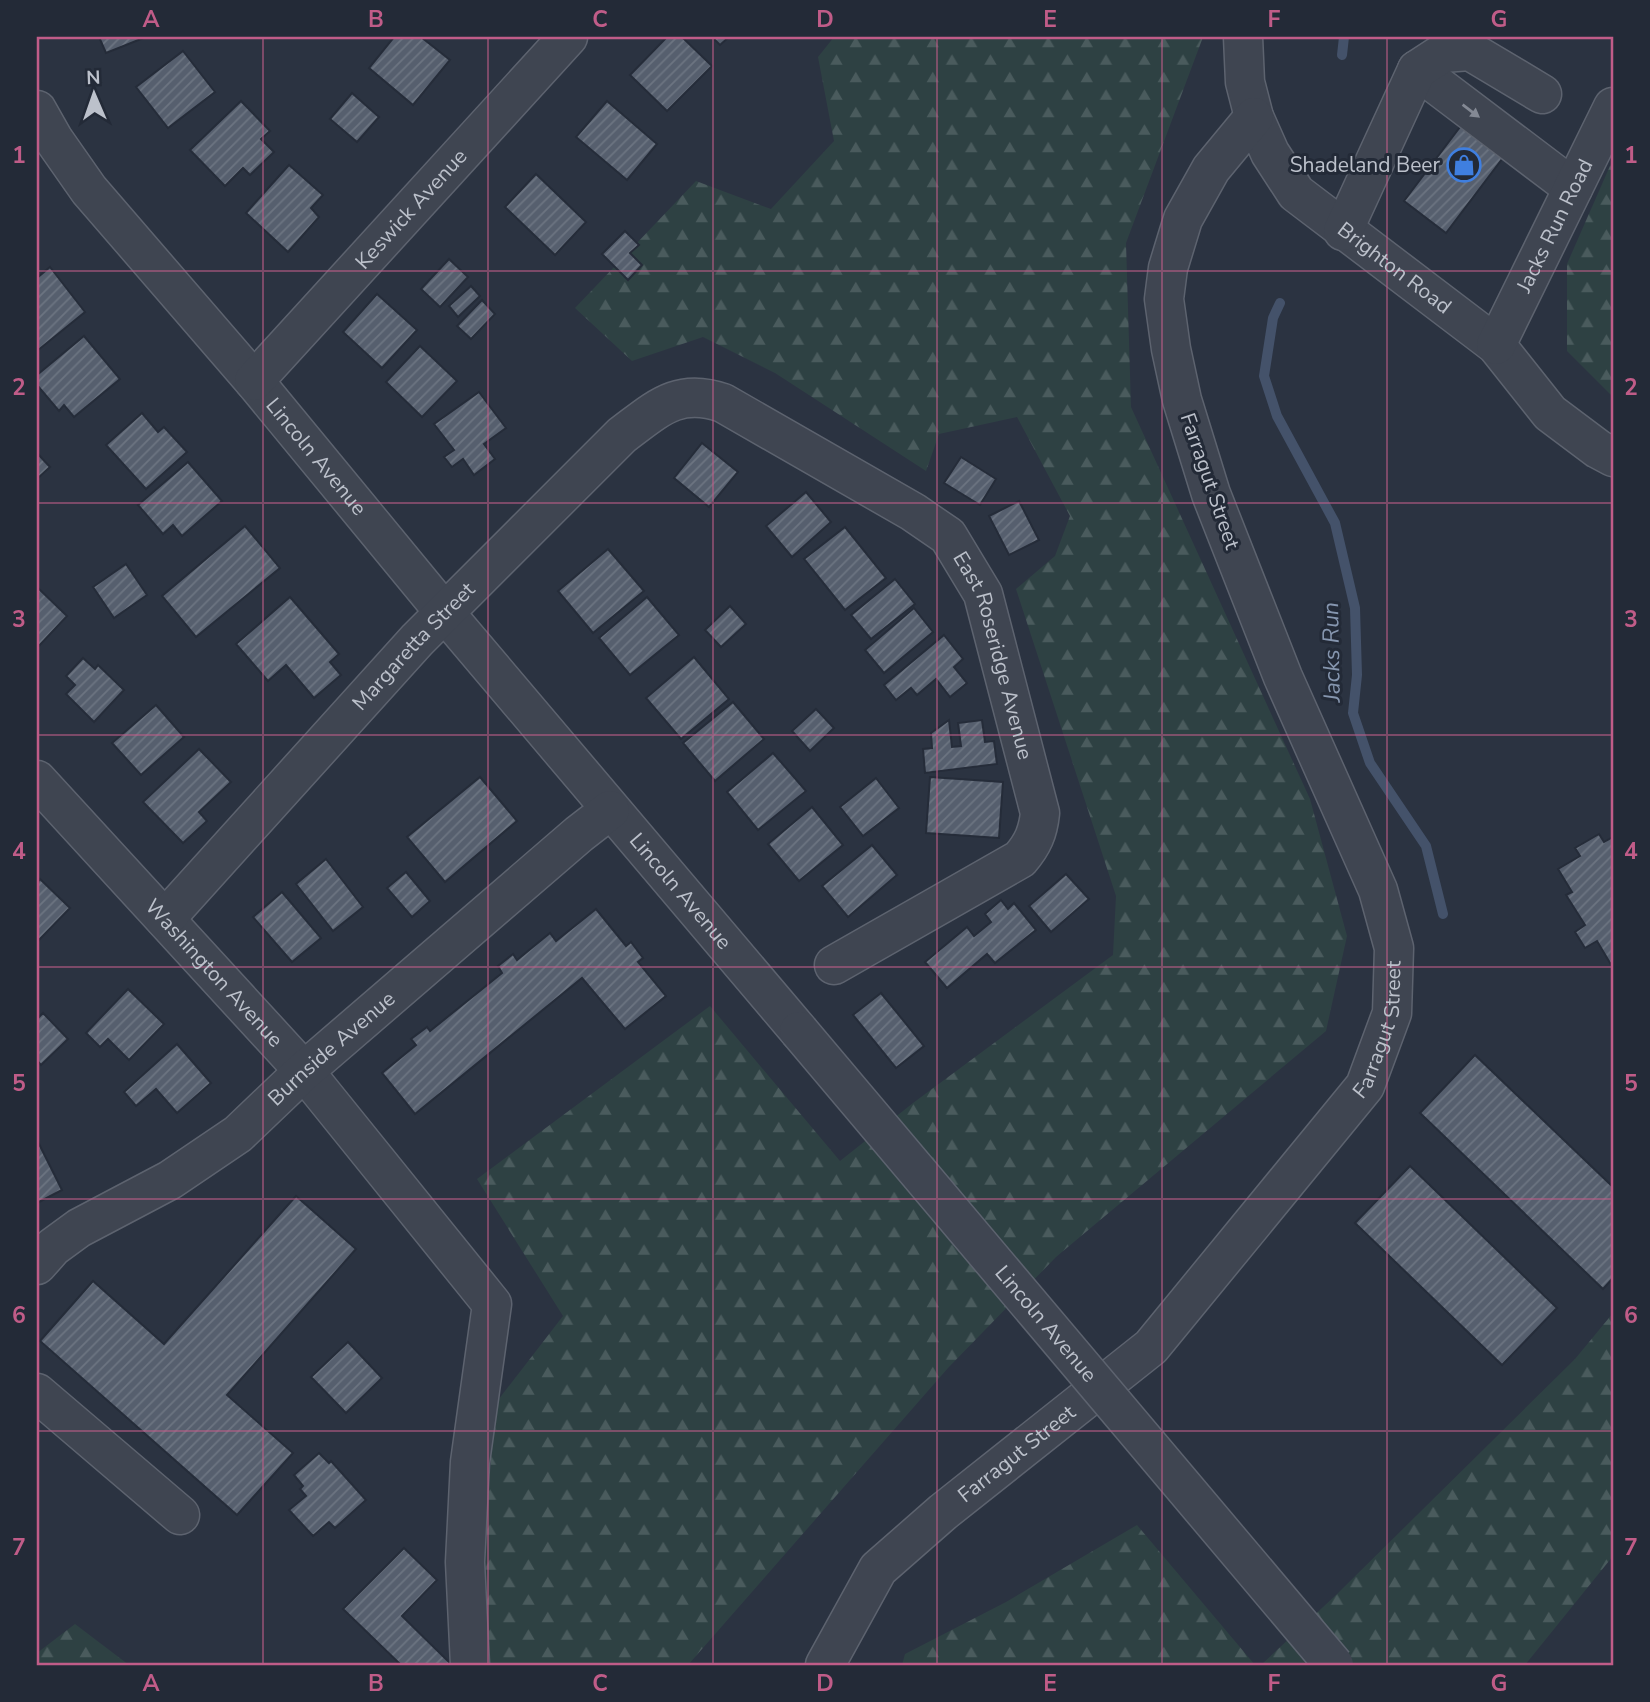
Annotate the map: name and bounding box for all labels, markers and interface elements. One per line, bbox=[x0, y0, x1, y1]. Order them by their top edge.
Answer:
text: A bbox=[142, 4, 160, 35]
text: B bbox=[368, 4, 384, 35]
text: C bbox=[592, 4, 608, 35]
text: D bbox=[816, 4, 834, 35]
text: E bbox=[1043, 4, 1057, 35]
text: F bbox=[1268, 4, 1281, 35]
text: G bbox=[1491, 4, 1507, 35]
north arrow bbox=[60, 60, 130, 130]
text: N bbox=[86, 65, 101, 91]
one-way arrow bbox=[1462, 104, 1480, 118]
text: 1 bbox=[12, 140, 26, 171]
text: 1 bbox=[1624, 140, 1638, 171]
street label: Keswick Avenue bbox=[349, 143, 473, 275]
shop icon: Shadeland Beer bbox=[1445, 146, 1483, 184]
place label: Shadeland Beer bbox=[1290, 151, 1440, 179]
street label: Jacks Run Road bbox=[1510, 154, 1599, 298]
street label: Brighton Road bbox=[1332, 216, 1457, 320]
text: 2 bbox=[12, 372, 26, 403]
text: 2 bbox=[1624, 372, 1638, 403]
street label: Lincoln Avenue bbox=[260, 392, 373, 521]
street label: Farragut Street bbox=[1174, 409, 1247, 553]
street label: East Roseridge Avenue bbox=[947, 546, 1040, 763]
street label: Margaretta Street bbox=[346, 576, 481, 716]
water label: Jacks Run bbox=[1315, 602, 1348, 703]
text: 3 bbox=[12, 604, 26, 635]
text: 3 bbox=[1624, 604, 1638, 635]
street label: Lincoln Avenue bbox=[623, 827, 738, 955]
text: 4 bbox=[12, 836, 26, 867]
text: 4 bbox=[1624, 836, 1638, 867]
street label: Washington Avenue bbox=[139, 893, 289, 1053]
street label: Farragut Street bbox=[1346, 960, 1408, 1104]
street label: Burnside Avenue bbox=[262, 985, 401, 1112]
text: 5 bbox=[12, 1068, 26, 1099]
text: 5 bbox=[1624, 1068, 1638, 1099]
street label: Lincoln Avenue bbox=[989, 1259, 1103, 1388]
text: 6 bbox=[12, 1300, 26, 1331]
text: 6 bbox=[1624, 1300, 1638, 1331]
street label: Farragut Street bbox=[952, 1398, 1082, 1509]
text: 7 bbox=[12, 1532, 26, 1563]
text: 7 bbox=[1624, 1532, 1638, 1563]
text: A bbox=[142, 1668, 160, 1699]
text: B bbox=[368, 1668, 384, 1699]
text: C bbox=[592, 1668, 608, 1699]
text: D bbox=[816, 1668, 834, 1699]
text: E bbox=[1043, 1668, 1057, 1699]
text: F bbox=[1268, 1668, 1281, 1699]
text: G bbox=[1491, 1668, 1507, 1699]

